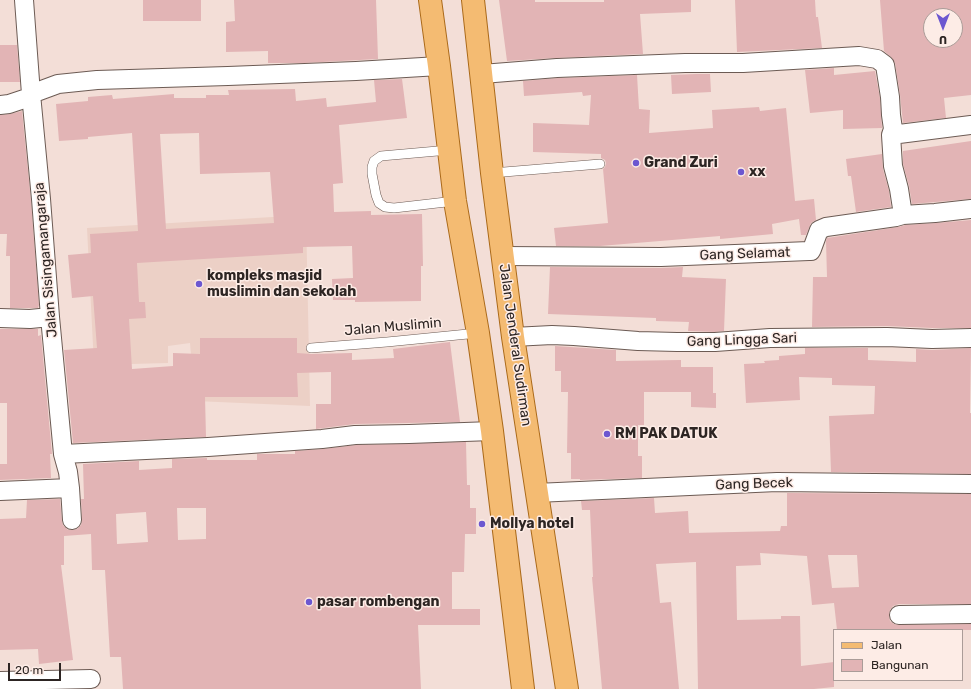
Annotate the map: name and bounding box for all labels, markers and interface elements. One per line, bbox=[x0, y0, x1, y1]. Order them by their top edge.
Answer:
north arrow bbox=[923, 8, 963, 48]
text: U bbox=[939, 33, 947, 46]
place label: Grand Zuri bbox=[644, 155, 718, 171]
marker: Grand Zuri bbox=[631, 158, 641, 168]
place label: xx bbox=[749, 164, 765, 180]
marker: xx bbox=[736, 167, 746, 177]
street label: Jalan Sisingamangaraja bbox=[31, 182, 61, 338]
street label: Gang Selamat bbox=[699, 244, 791, 264]
street label: Jalan Jenderal Sudirman bbox=[495, 263, 535, 427]
place label: kompleks masjid muslimin dan sekolah bbox=[207, 268, 356, 300]
marker: kompleks masjid muslimin dan sekolah bbox=[194, 279, 204, 289]
street label: Jalan Muslimin bbox=[344, 314, 442, 340]
street label: Gang Lingga Sari bbox=[687, 330, 797, 350]
place label: RM PAK DATUK bbox=[615, 426, 717, 442]
marker: RM PAK DATUK bbox=[602, 429, 612, 439]
street label: Gang Becek bbox=[715, 474, 793, 494]
place label: Mollya hotel bbox=[490, 516, 574, 532]
marker: Mollya hotel bbox=[477, 519, 487, 529]
place label: pasar rombengan bbox=[317, 594, 439, 610]
marker: pasar rombengan bbox=[304, 597, 314, 607]
legend bbox=[833, 629, 963, 681]
text: Jalan bbox=[871, 638, 902, 652]
scale bar bbox=[10, 655, 63, 681]
text: Bangunan bbox=[871, 658, 928, 672]
text: 20 m bbox=[15, 663, 43, 677]

